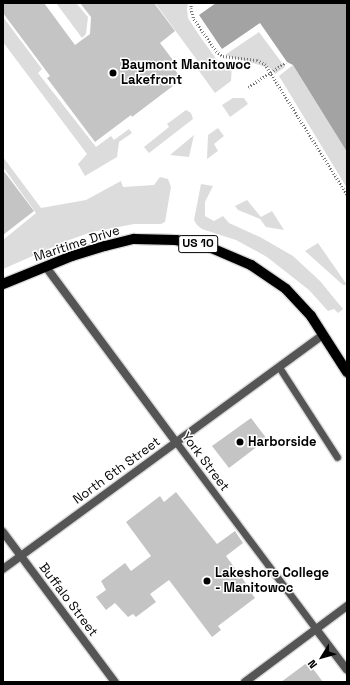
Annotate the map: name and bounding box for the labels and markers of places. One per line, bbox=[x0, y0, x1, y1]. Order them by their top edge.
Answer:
place label: Baymont Manitowoc Lakefront bbox=[121, 58, 251, 89]
marker: Baymont Manitowoc Lakefront bbox=[108, 68, 118, 78]
place label: Harborside bbox=[248, 434, 316, 450]
marker: Harborside bbox=[235, 437, 245, 447]
place label: Lakeshore College - Manitowoc bbox=[215, 566, 329, 597]
marker: Lakeshore College - Manitowoc bbox=[202, 576, 212, 586]

